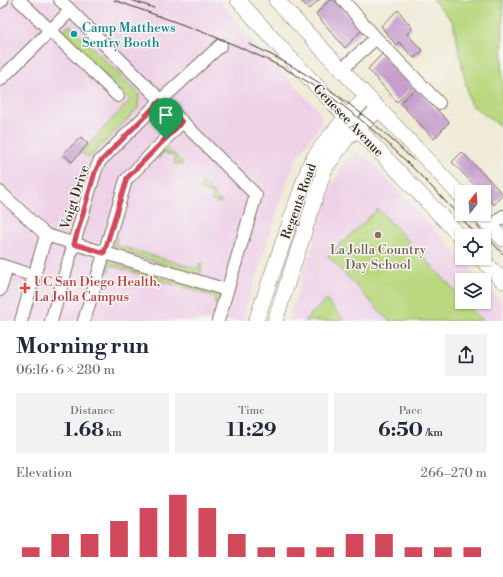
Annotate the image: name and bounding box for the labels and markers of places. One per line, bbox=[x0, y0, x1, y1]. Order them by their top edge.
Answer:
place label: Camp Matthews Sentry Booth bbox=[82, 20, 176, 51]
marker: Camp Matthews Sentry Booth bbox=[69, 29, 79, 39]
pin bbox=[149, 98, 183, 139]
marker: La Jolla Country Day School bbox=[373, 230, 383, 240]
place label: La Jolla Country Day School bbox=[330, 242, 427, 273]
place label: UC San Diego Health, La Jolla Campus bbox=[34, 274, 160, 305]
marker: UC San Diego Health, La Jolla Campus bbox=[19, 282, 31, 294]

